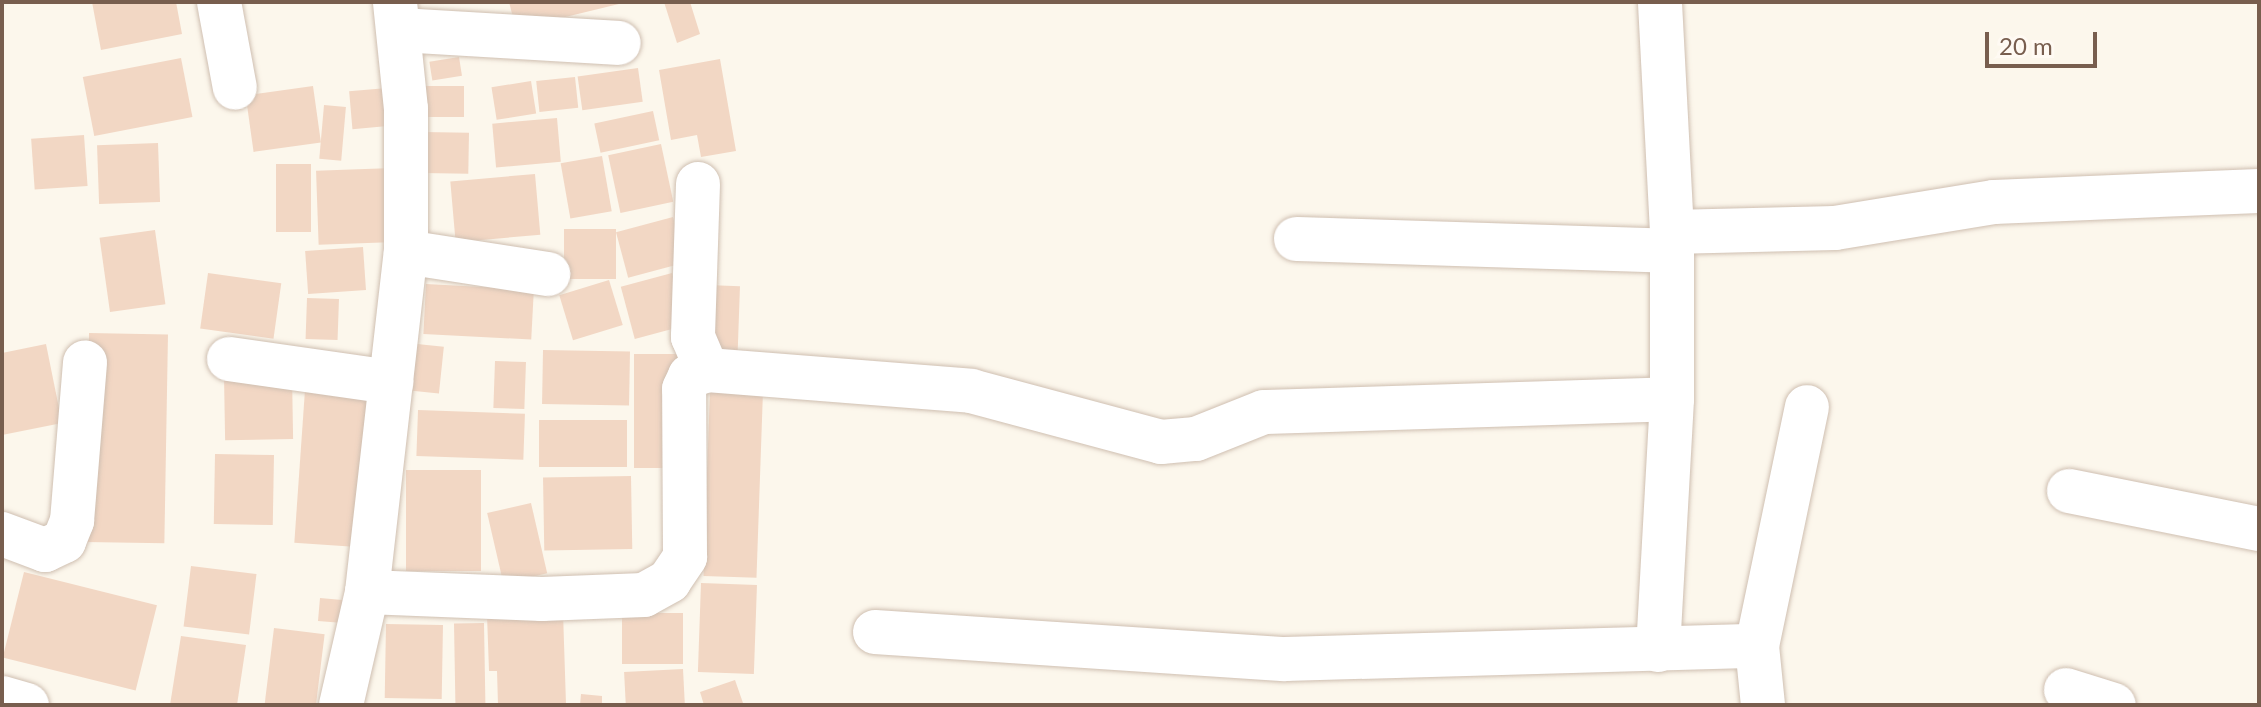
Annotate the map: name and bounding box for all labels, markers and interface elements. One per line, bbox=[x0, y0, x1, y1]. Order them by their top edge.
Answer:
scale bar bbox=[1989, 16, 2101, 66]
text: 20 m bbox=[1999, 31, 2053, 60]

